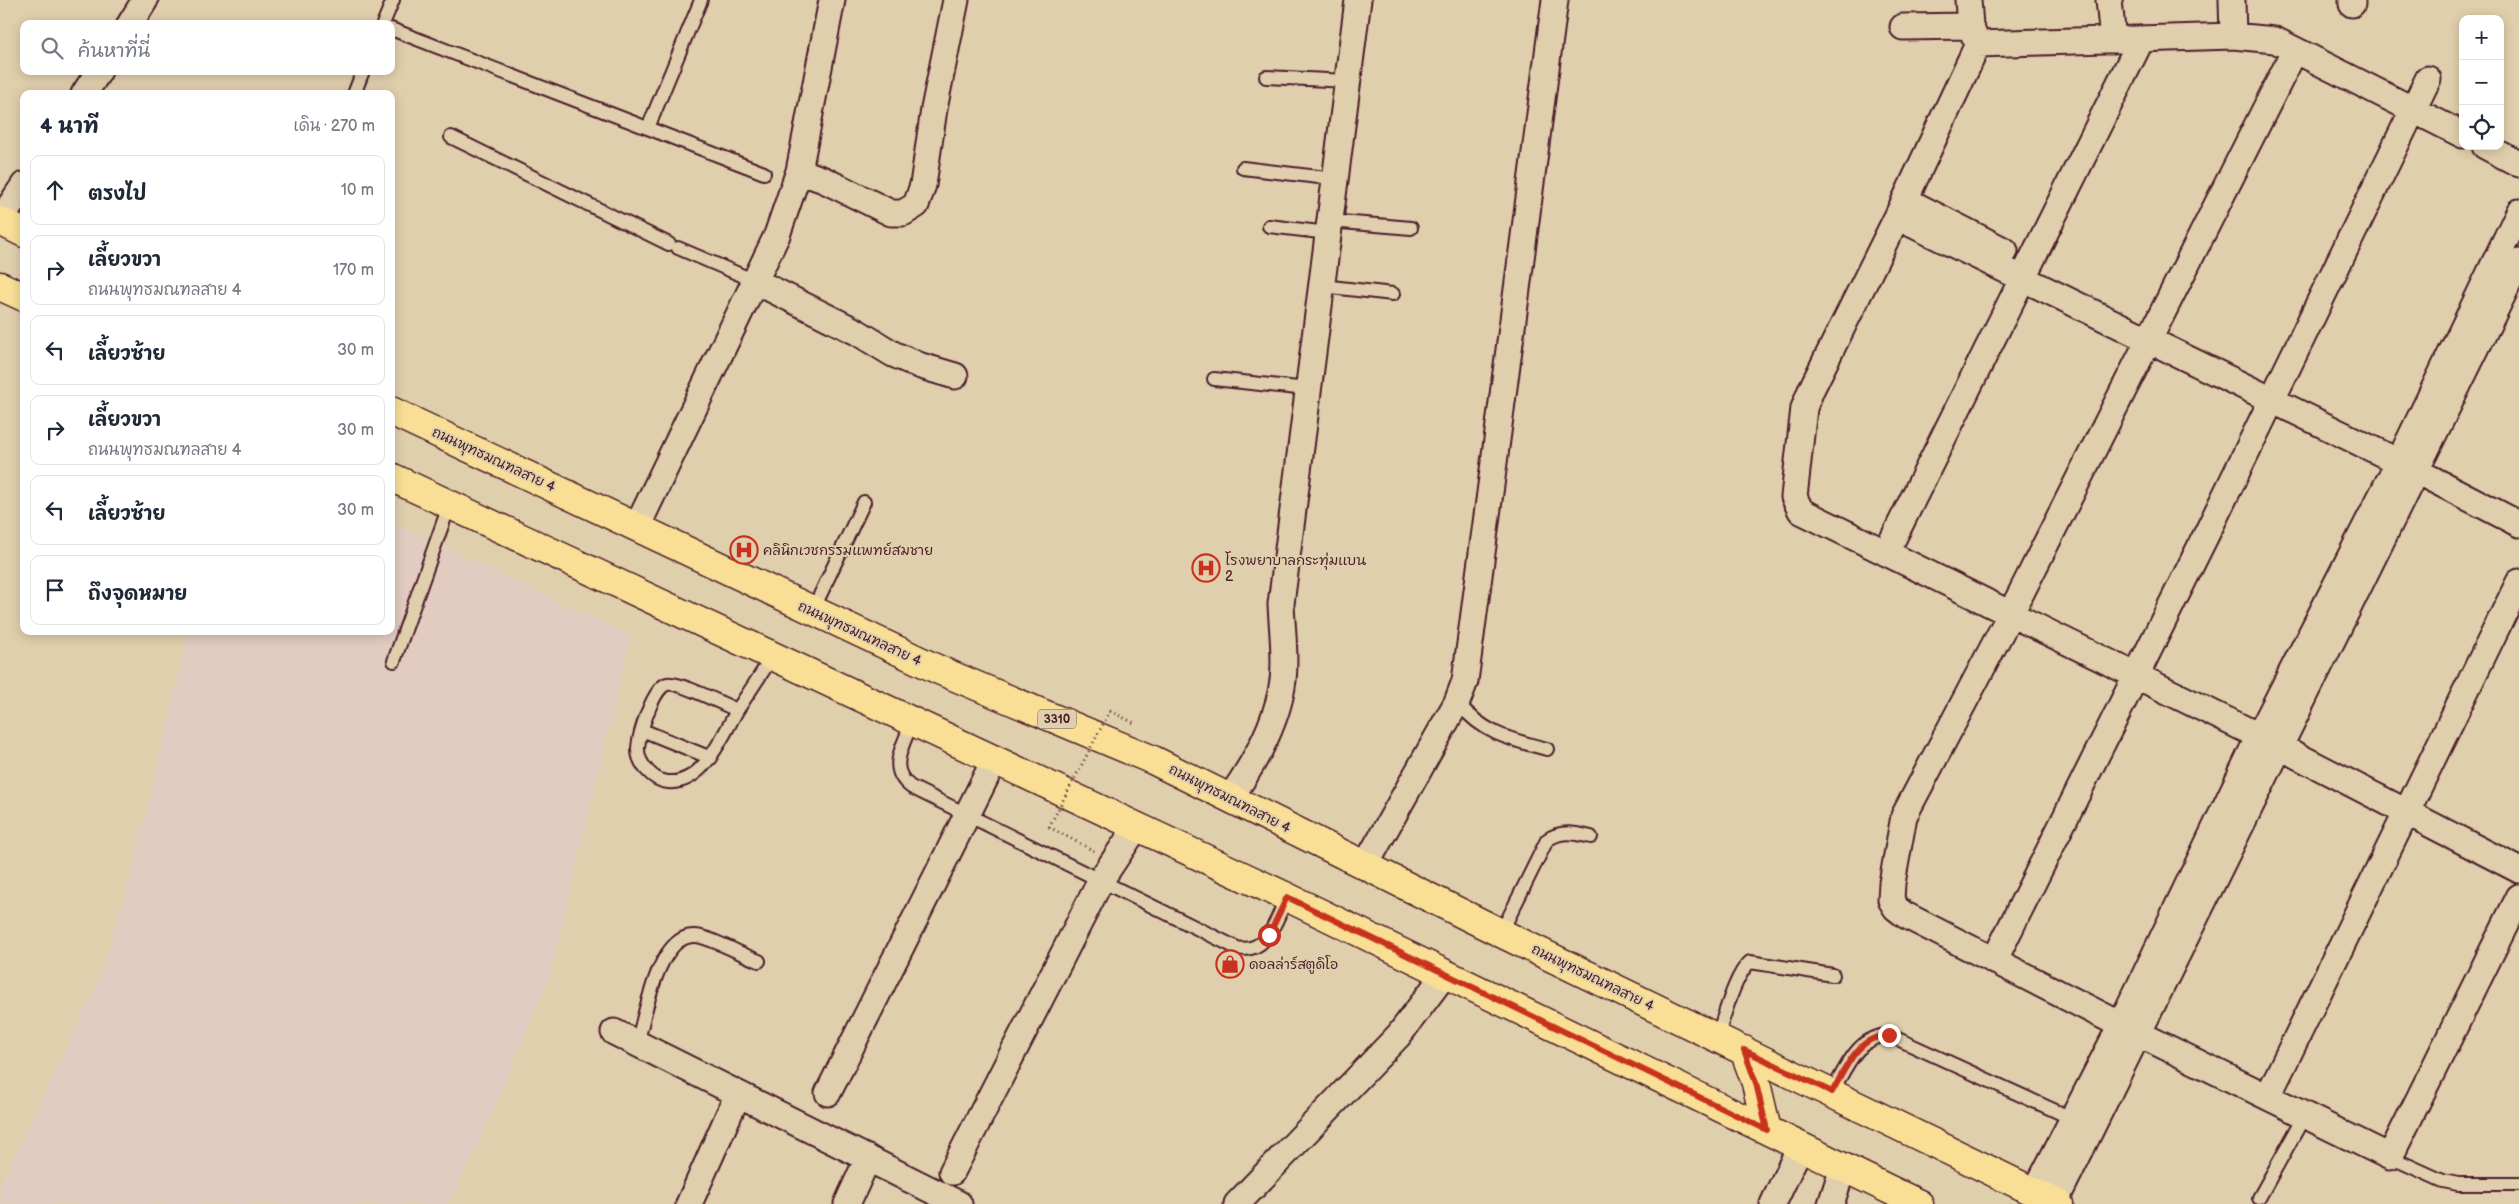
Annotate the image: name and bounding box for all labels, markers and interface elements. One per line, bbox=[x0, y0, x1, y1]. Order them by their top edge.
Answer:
map controls bbox=[2459, 15, 2504, 150]
button: + bbox=[2459, 15, 2504, 60]
search box bbox=[20, 20, 395, 75]
icon: search bbox=[38, 34, 66, 62]
text: ค้นหาที่นี่ bbox=[78, 40, 150, 63]
button: − bbox=[2459, 60, 2504, 105]
button: locate bbox=[2459, 105, 2504, 150]
text: 4 นาที bbox=[40, 114, 99, 139]
text: เดิน · 270 m bbox=[294, 117, 375, 136]
icon: ahead bbox=[41, 176, 69, 204]
text: 10 m bbox=[341, 181, 374, 200]
text: ตรงไป bbox=[88, 183, 146, 206]
text: เลี้ยวขวา bbox=[88, 249, 161, 272]
icon: right bbox=[41, 256, 69, 284]
text: 170 m bbox=[333, 261, 374, 280]
text: ถนนพุทธมณฑลสาย 4 bbox=[88, 281, 242, 300]
icon: left bbox=[41, 336, 69, 364]
text: 30 m bbox=[337, 341, 374, 360]
text: เลี้ยวซ้าย bbox=[88, 343, 165, 366]
text: เลี้ยวขวา bbox=[88, 409, 161, 432]
icon: right bbox=[41, 416, 69, 444]
text: 30 m bbox=[337, 421, 374, 440]
street label: ถนนพุทธมณฑลสาย 4 bbox=[429, 423, 559, 497]
text: ถนนพุทธมณฑลสาย 4 bbox=[88, 441, 242, 460]
icon: left bbox=[41, 496, 69, 524]
text: 30 m bbox=[337, 501, 374, 520]
text: เลี้ยวซ้าย bbox=[88, 503, 165, 526]
hospital icon: คลินิกเวชกรรมแพทย์สมชาย bbox=[729, 535, 759, 565]
place label: คลินิกเวชกรรมแพทย์สมชาย bbox=[763, 541, 933, 559]
place label: โรงพยาบาลกระทุ่มแบน 2 bbox=[1225, 551, 1366, 585]
hospital icon: โรงพยาบาลกระทุ่มแบน 2 bbox=[1191, 553, 1221, 583]
icon: arrive bbox=[41, 576, 69, 604]
text: ถึงจุดหมาย bbox=[88, 583, 187, 606]
street label: ถนนพุทธมณฑลสาย 4 bbox=[795, 597, 925, 671]
road number: 3310 bbox=[1038, 710, 1076, 729]
street label: ถนนพุทธมณฑลสาย 4 bbox=[1166, 760, 1294, 838]
route start bbox=[1258, 924, 1281, 947]
street label: ถนนพุทธมณฑลสาย 4 bbox=[1528, 940, 1657, 1016]
shop icon: ดอลล่าร์สตูดิโอ bbox=[1215, 949, 1245, 979]
place label: ดอลล่าร์สตูดิโอ bbox=[1249, 955, 1338, 974]
route end bbox=[1878, 1024, 1901, 1047]

